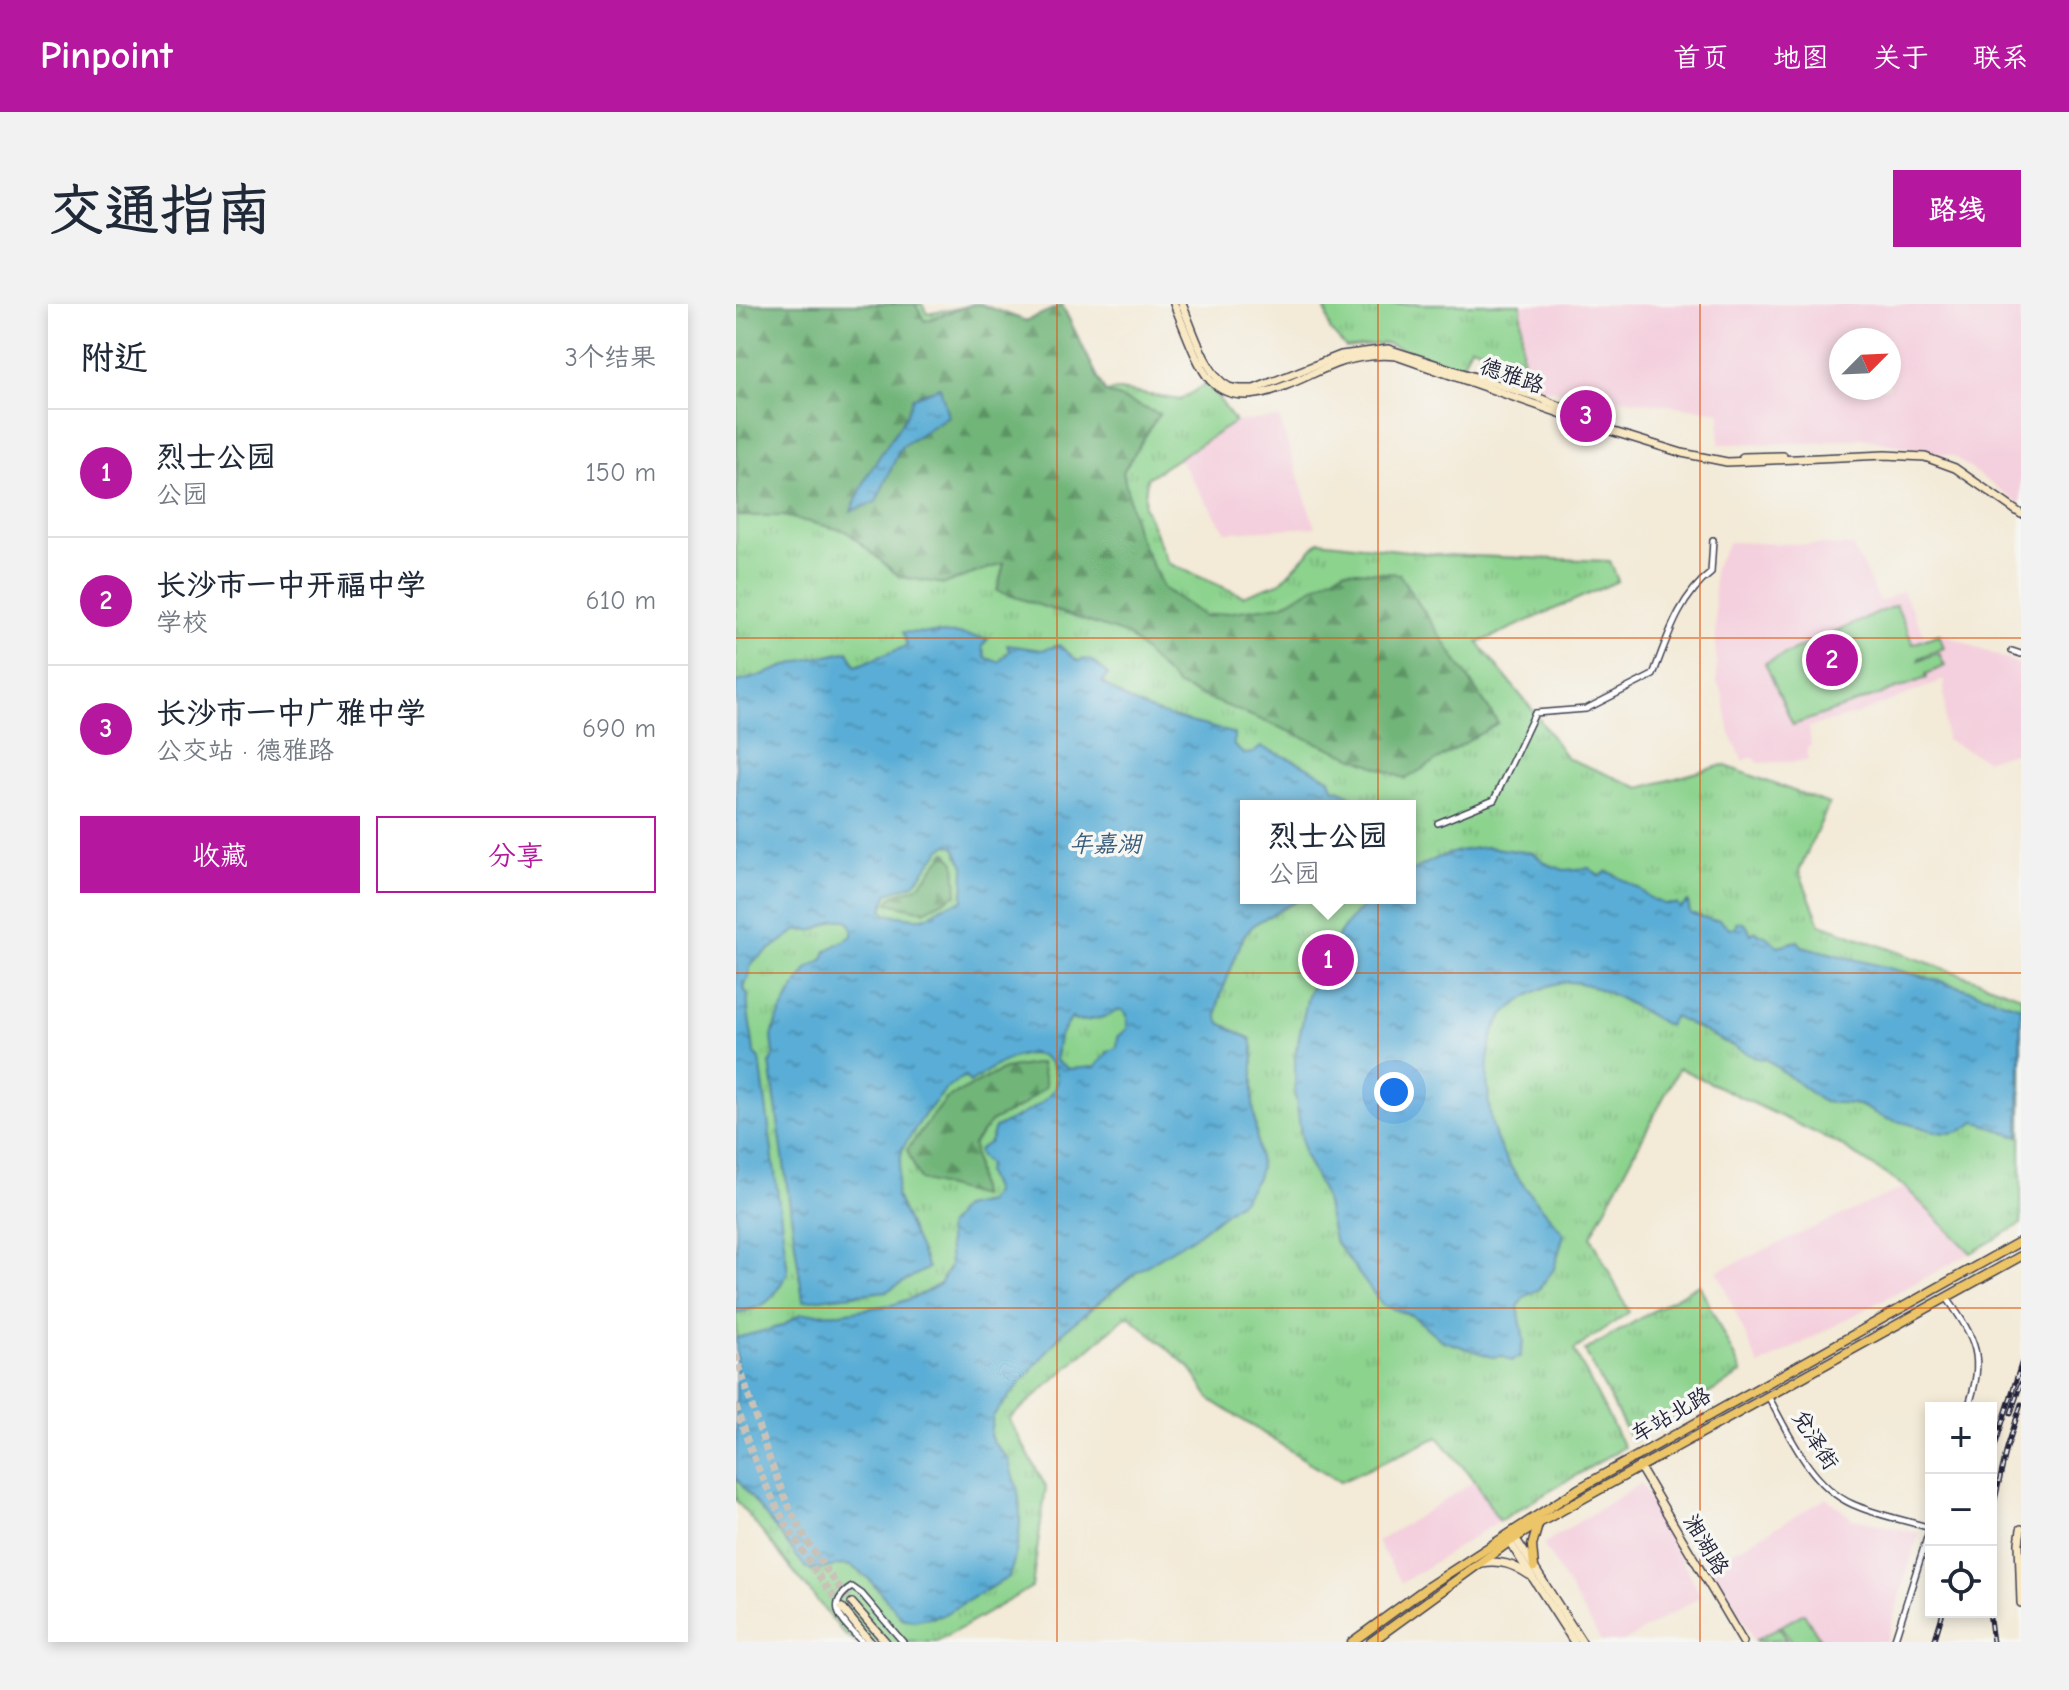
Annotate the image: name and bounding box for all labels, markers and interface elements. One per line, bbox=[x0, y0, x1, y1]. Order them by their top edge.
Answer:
text: Pinpoint bbox=[40, 34, 173, 78]
text: 首页 bbox=[1673, 42, 1729, 74]
text: 地图 bbox=[1773, 42, 1829, 74]
text: 关于 bbox=[1873, 42, 1929, 74]
text: 联系 bbox=[1973, 42, 2029, 74]
button: 路线 bbox=[1893, 170, 2021, 247]
text: 交通指南 bbox=[48, 179, 272, 243]
north arrow bbox=[1829, 328, 1901, 400]
text: 附近 bbox=[80, 338, 148, 378]
text: 3个结果 bbox=[565, 343, 656, 373]
street label: 德雅路 bbox=[1477, 353, 1547, 399]
pin: 3 bbox=[1560, 386, 1612, 446]
text: 烈士公园 bbox=[156, 440, 276, 475]
text: 1 bbox=[101, 458, 111, 488]
text: 150 m bbox=[586, 458, 656, 488]
text: 公园 bbox=[156, 480, 208, 510]
text: 长沙市一中开福中学 bbox=[156, 568, 426, 603]
text: 2 bbox=[100, 586, 112, 616]
text: 610 m bbox=[586, 586, 656, 616]
text: 学校 bbox=[156, 608, 208, 638]
pin: 2 bbox=[1806, 630, 1858, 690]
text: 长沙市一中广雅中学 bbox=[156, 696, 426, 731]
text: 3 bbox=[100, 714, 112, 744]
text: 690 m bbox=[582, 714, 656, 744]
text: 公交站 · 德雅路 bbox=[156, 736, 334, 766]
popup bbox=[1240, 800, 1416, 904]
button: 收藏 bbox=[80, 816, 360, 893]
button: 分享 bbox=[376, 816, 656, 893]
text: 烈士公园 bbox=[1268, 819, 1388, 854]
water label: 年嘉湖 bbox=[1069, 830, 1144, 858]
text: 公园 bbox=[1268, 859, 1320, 889]
pin: 1 bbox=[1302, 930, 1354, 990]
your location bbox=[1374, 1072, 1414, 1112]
street label: 车站北路 bbox=[1626, 1382, 1716, 1448]
map controls bbox=[1925, 1402, 1997, 1618]
button: + bbox=[1925, 1402, 1997, 1474]
street label: 兑泽街 bbox=[1786, 1405, 1844, 1475]
button: − bbox=[1925, 1474, 1997, 1546]
street label: 湘湖路 bbox=[1678, 1510, 1734, 1580]
button: locate bbox=[1925, 1546, 1997, 1618]

